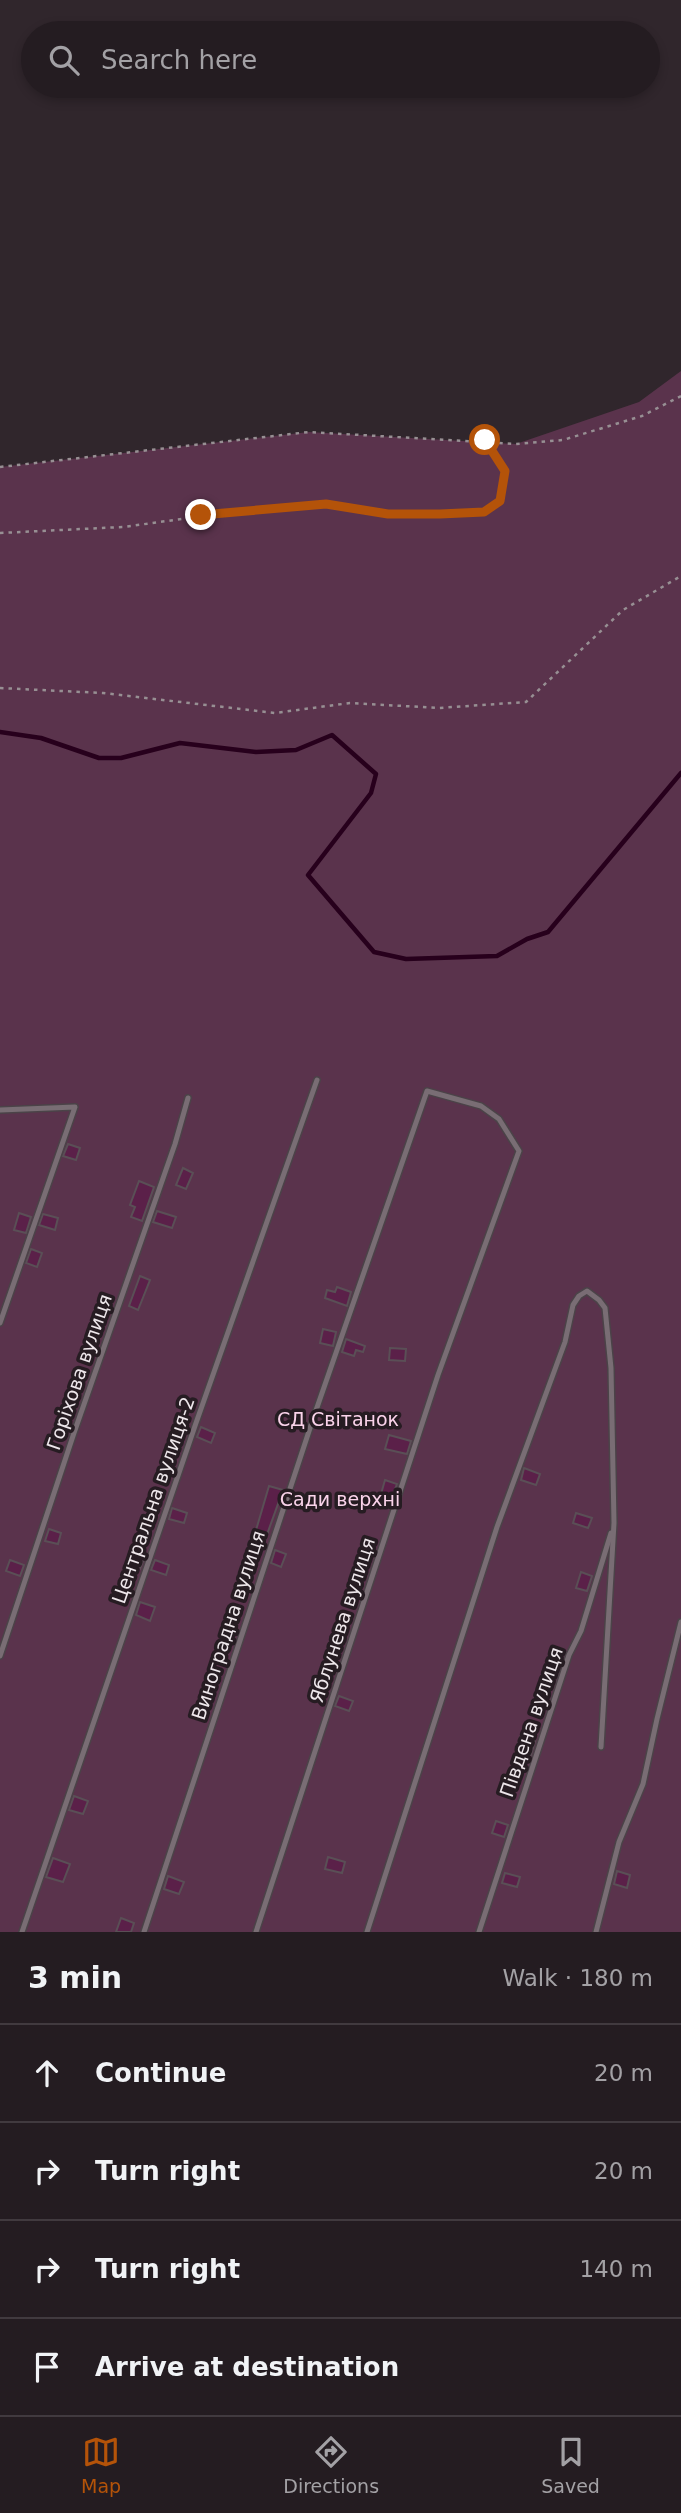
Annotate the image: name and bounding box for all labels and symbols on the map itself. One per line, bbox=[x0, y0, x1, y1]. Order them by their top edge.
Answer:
route start bbox=[469, 424, 500, 455]
route end bbox=[185, 499, 216, 530]
street label: Горіхова вулиця bbox=[42, 1291, 116, 1453]
street label: Центральна вулиця-2 bbox=[107, 1394, 199, 1606]
park label: СД Світанок bbox=[277, 1408, 399, 1430]
park label: Сади верхні bbox=[280, 1488, 400, 1510]
street label: Виноградна вулиця bbox=[187, 1528, 269, 1722]
street label: Яблунева вулиця bbox=[305, 1535, 379, 1705]
street label: Південа вулиця bbox=[495, 1644, 567, 1800]

